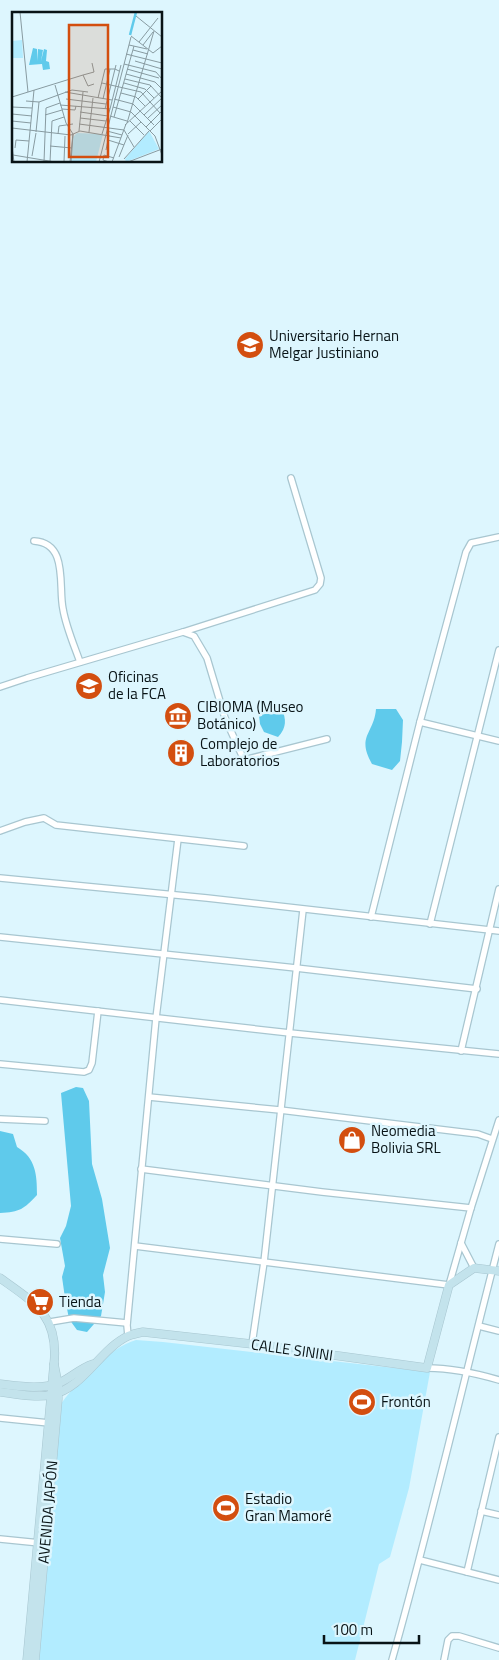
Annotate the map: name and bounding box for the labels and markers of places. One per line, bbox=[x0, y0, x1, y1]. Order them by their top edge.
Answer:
place label: Universitario Hernan Melgar Justiniano bbox=[269, 324, 399, 364]
school or university icon: Universitario Hernan Melgar Justiniano bbox=[235, 330, 265, 360]
place label: Oficinas de la FCA bbox=[108, 665, 166, 705]
school or university icon: Oficinas de la FCA bbox=[74, 671, 104, 701]
place label: CIBIOMA (Museo Botánico) bbox=[197, 695, 304, 735]
museum icon: CIBIOMA (Museo Botánico) bbox=[163, 701, 193, 731]
place label: Complejo de Laboratorios bbox=[200, 732, 280, 772]
building icon: Complejo de Laboratorios bbox=[166, 738, 196, 768]
place label: Neomedia Bolivia SRL bbox=[371, 1119, 441, 1159]
shop icon: Neomedia Bolivia SRL bbox=[337, 1125, 367, 1155]
supermarket icon: Tienda bbox=[25, 1287, 55, 1317]
place label: Tienda bbox=[59, 1290, 102, 1313]
sports icon: Frontón bbox=[347, 1387, 377, 1417]
place label: Frontón bbox=[381, 1390, 431, 1413]
place label: Estadio Gran Mamoré bbox=[245, 1487, 332, 1527]
sports icon: Estadio Gran Mamoré bbox=[211, 1493, 241, 1523]

